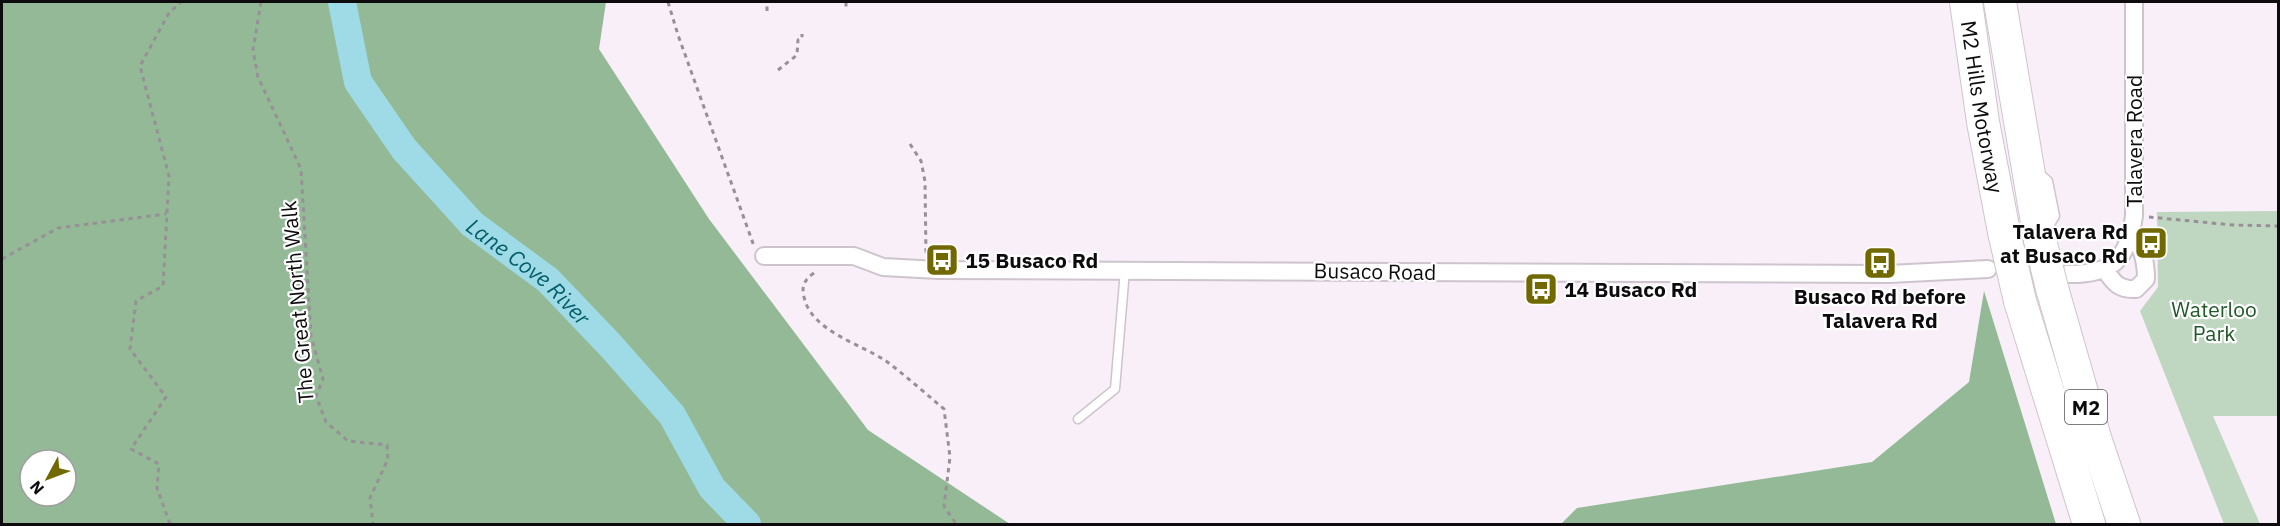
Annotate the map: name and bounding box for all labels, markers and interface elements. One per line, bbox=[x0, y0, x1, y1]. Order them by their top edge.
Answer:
street label: M2 Hills Motorway bbox=[1955, 19, 2010, 196]
street label: Talavera Road bbox=[2120, 75, 2148, 207]
street label: The Great North Walk bbox=[274, 200, 320, 404]
water label: Lane Cove River bbox=[461, 211, 598, 331]
place label: Talavera Rd at Busaco Rd bbox=[2000, 217, 2128, 269]
bus stop icon: Talavera Rd at Busaco Rd bbox=[2133, 225, 2169, 261]
bus stop icon: 15 Busaco Rd bbox=[924, 242, 960, 278]
bus stop icon: Busaco Rd before Talavera Rd bbox=[1862, 245, 1898, 281]
place label: 15 Busaco Rd bbox=[965, 246, 1098, 274]
street label: Busaco Road bbox=[1314, 256, 1436, 286]
bus stop icon: 14 Busaco Rd bbox=[1523, 271, 1559, 307]
place label: 14 Busaco Rd bbox=[1564, 275, 1697, 303]
place label: Busaco Rd before Talavera Rd bbox=[1794, 282, 1966, 334]
park label: Waterloo Park bbox=[2171, 295, 2257, 347]
road number: M2 bbox=[2065, 390, 2107, 424]
north arrow bbox=[18, 448, 78, 508]
text: N bbox=[25, 477, 48, 499]

